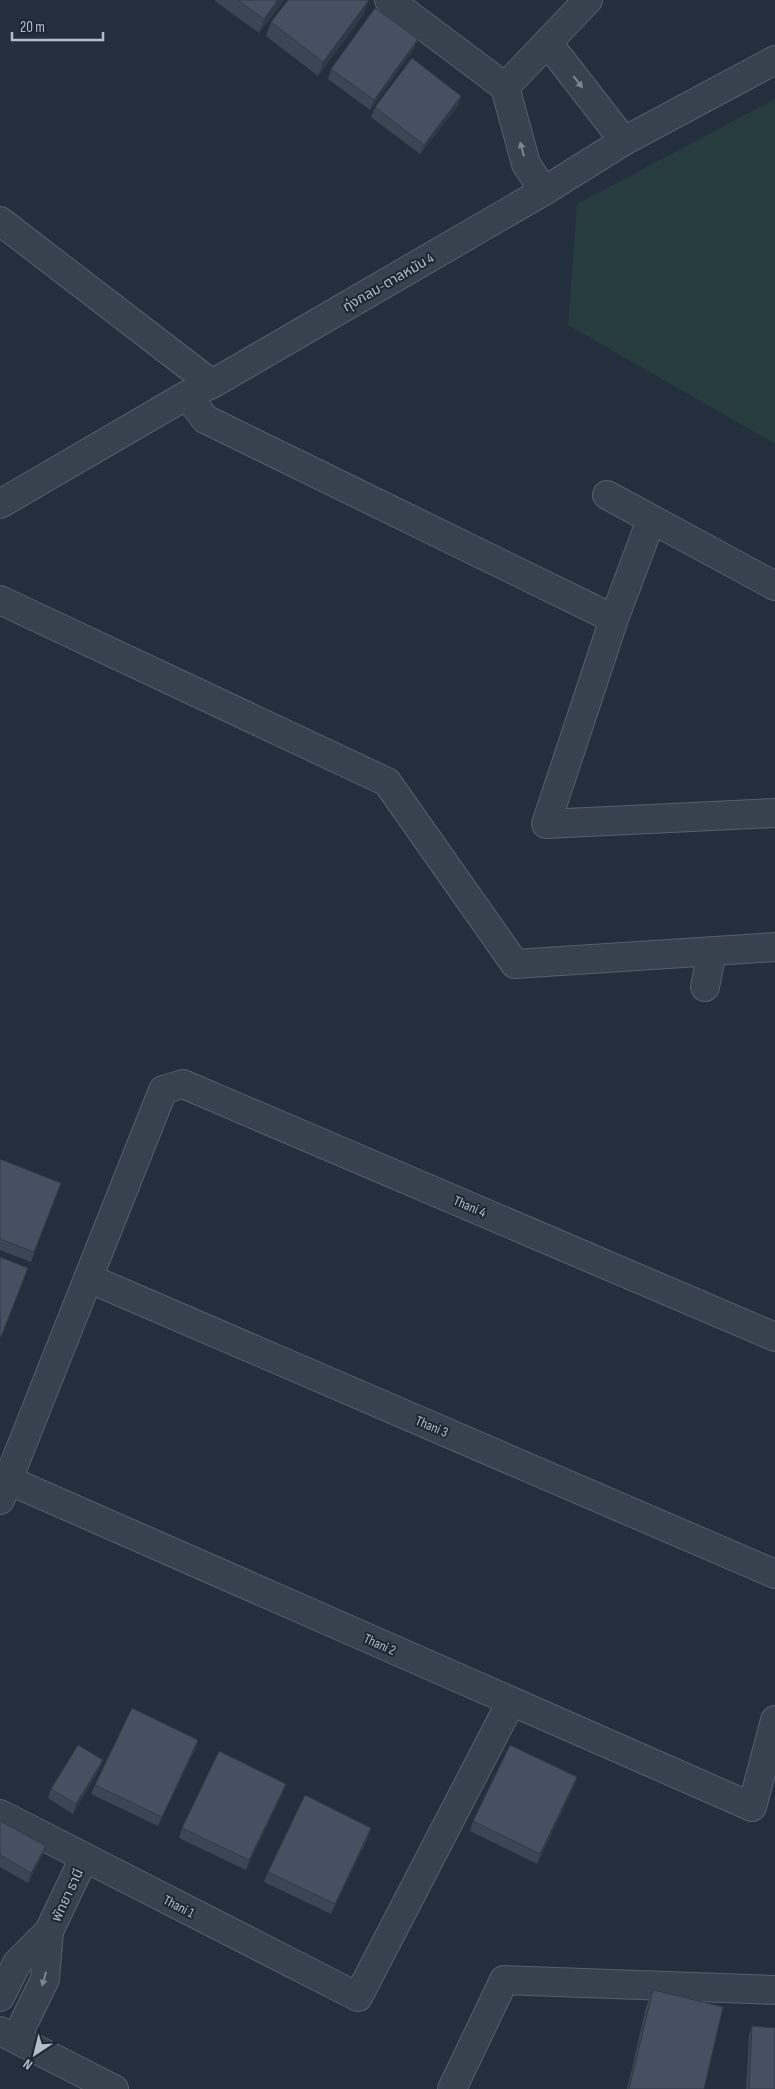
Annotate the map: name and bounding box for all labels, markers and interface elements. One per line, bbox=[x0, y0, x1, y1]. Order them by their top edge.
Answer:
scale bar bbox=[12, 10, 104, 42]
text: 20 m bbox=[20, 18, 45, 37]
one-way arrow bbox=[572, 75, 583, 88]
one-way arrow bbox=[517, 141, 525, 156]
street label: ทุ่งกลม-ตาลหมัน 4 bbox=[340, 249, 437, 315]
street label: Thani 4 bbox=[451, 1192, 489, 1221]
street label: Thani 3 bbox=[413, 1412, 451, 1441]
street label: Thani 2 bbox=[361, 1630, 399, 1659]
street label: พัทยา ธานี bbox=[48, 1866, 87, 1924]
street label: Thani 1 bbox=[160, 1891, 197, 1921]
one-way arrow bbox=[39, 1972, 47, 1987]
north arrow bbox=[10, 2029, 60, 2079]
text: N bbox=[20, 2055, 36, 2073]

